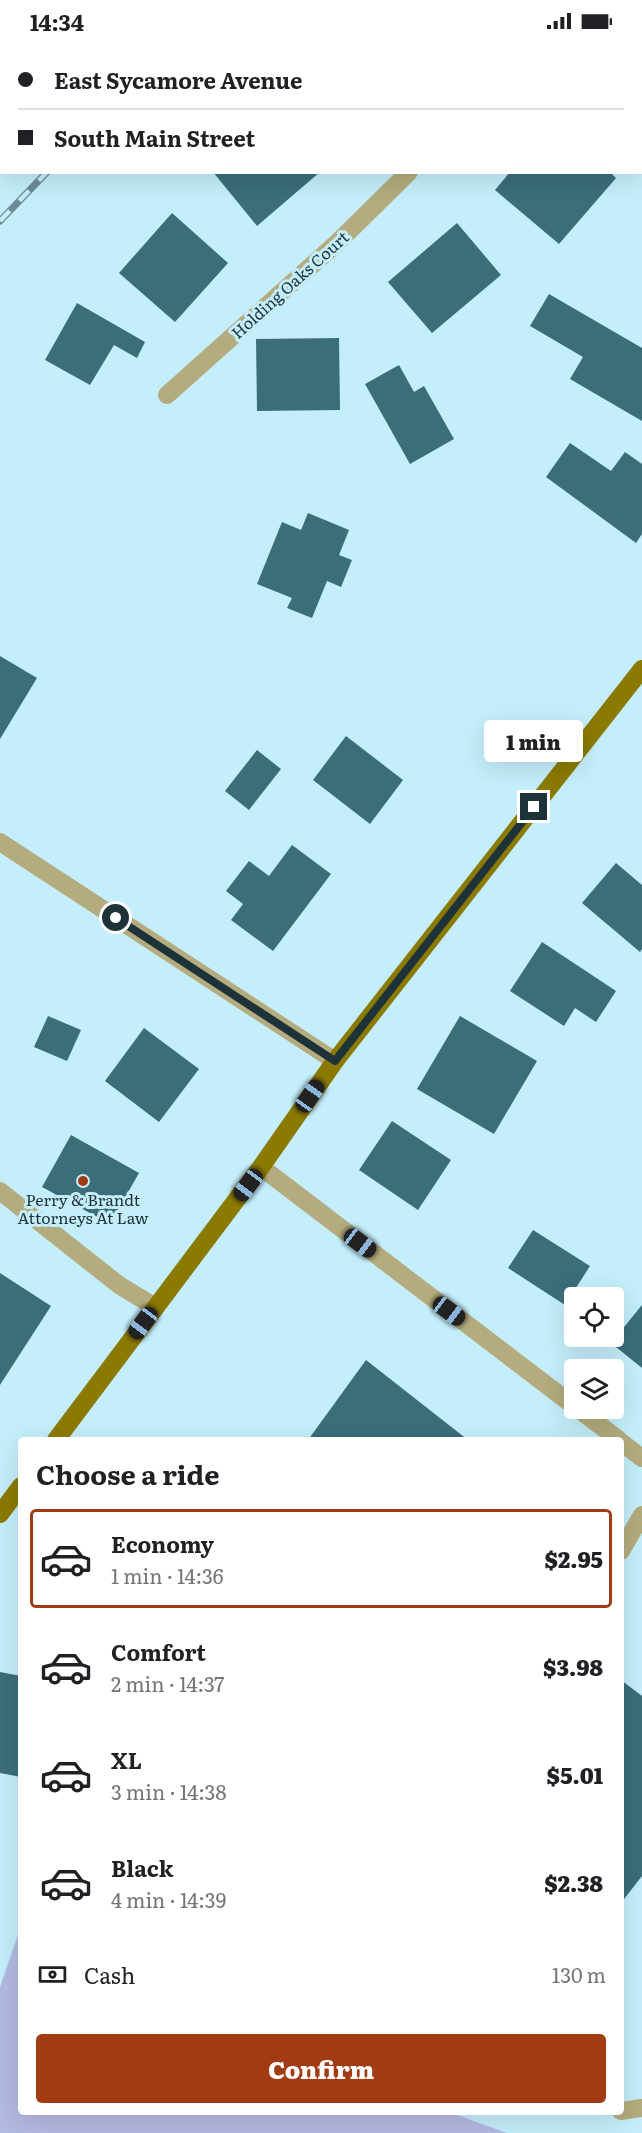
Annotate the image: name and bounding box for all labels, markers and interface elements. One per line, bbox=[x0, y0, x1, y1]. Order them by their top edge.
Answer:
text: 14:34 bbox=[30, 5, 84, 38]
text: East Sycamore Avenue bbox=[54, 63, 302, 96]
text: South Main Street bbox=[54, 121, 255, 154]
street label: Holding Oaks Court bbox=[225, 224, 354, 344]
callout: 1 min bbox=[484, 720, 584, 762]
text: 1 min bbox=[506, 726, 561, 756]
route end bbox=[520, 793, 547, 820]
route start bbox=[102, 904, 129, 931]
car bbox=[292, 1076, 328, 1116]
car bbox=[230, 1165, 266, 1205]
marker: Perry & Brandt Attorneys At Law bbox=[76, 1174, 90, 1188]
place label: Perry & Brandt Attorneys At Law bbox=[17, 1187, 149, 1229]
car bbox=[340, 1225, 380, 1261]
map controls bbox=[564, 1287, 624, 1419]
button: locate bbox=[564, 1287, 624, 1347]
car bbox=[429, 1293, 469, 1329]
car bbox=[125, 1303, 161, 1343]
button: layers bbox=[564, 1359, 624, 1419]
text: Choose a ride bbox=[36, 1453, 219, 1493]
text: Economy bbox=[111, 1527, 214, 1560]
icon: car bbox=[39, 1532, 93, 1586]
text: $2.95 bbox=[545, 1542, 603, 1575]
text: 1 min · 14:36 bbox=[111, 1560, 224, 1590]
text: Comfort bbox=[111, 1635, 206, 1668]
icon: car bbox=[39, 1640, 93, 1694]
text: $3.98 bbox=[543, 1650, 603, 1683]
text: 2 min · 14:37 bbox=[111, 1668, 224, 1698]
text: XL bbox=[111, 1743, 142, 1776]
icon: car bbox=[39, 1748, 93, 1802]
text: $5.01 bbox=[547, 1758, 603, 1791]
text: 3 min · 14:38 bbox=[111, 1776, 226, 1806]
text: Black bbox=[111, 1851, 173, 1884]
icon: car bbox=[39, 1856, 93, 1910]
text: $2.38 bbox=[544, 1866, 603, 1899]
text: 4 min · 14:39 bbox=[111, 1884, 226, 1914]
icon: cash bbox=[36, 1958, 69, 1991]
text: Cash bbox=[84, 1958, 135, 1991]
text: 130 m bbox=[552, 1959, 606, 1989]
button: Confirm bbox=[36, 2034, 606, 2103]

